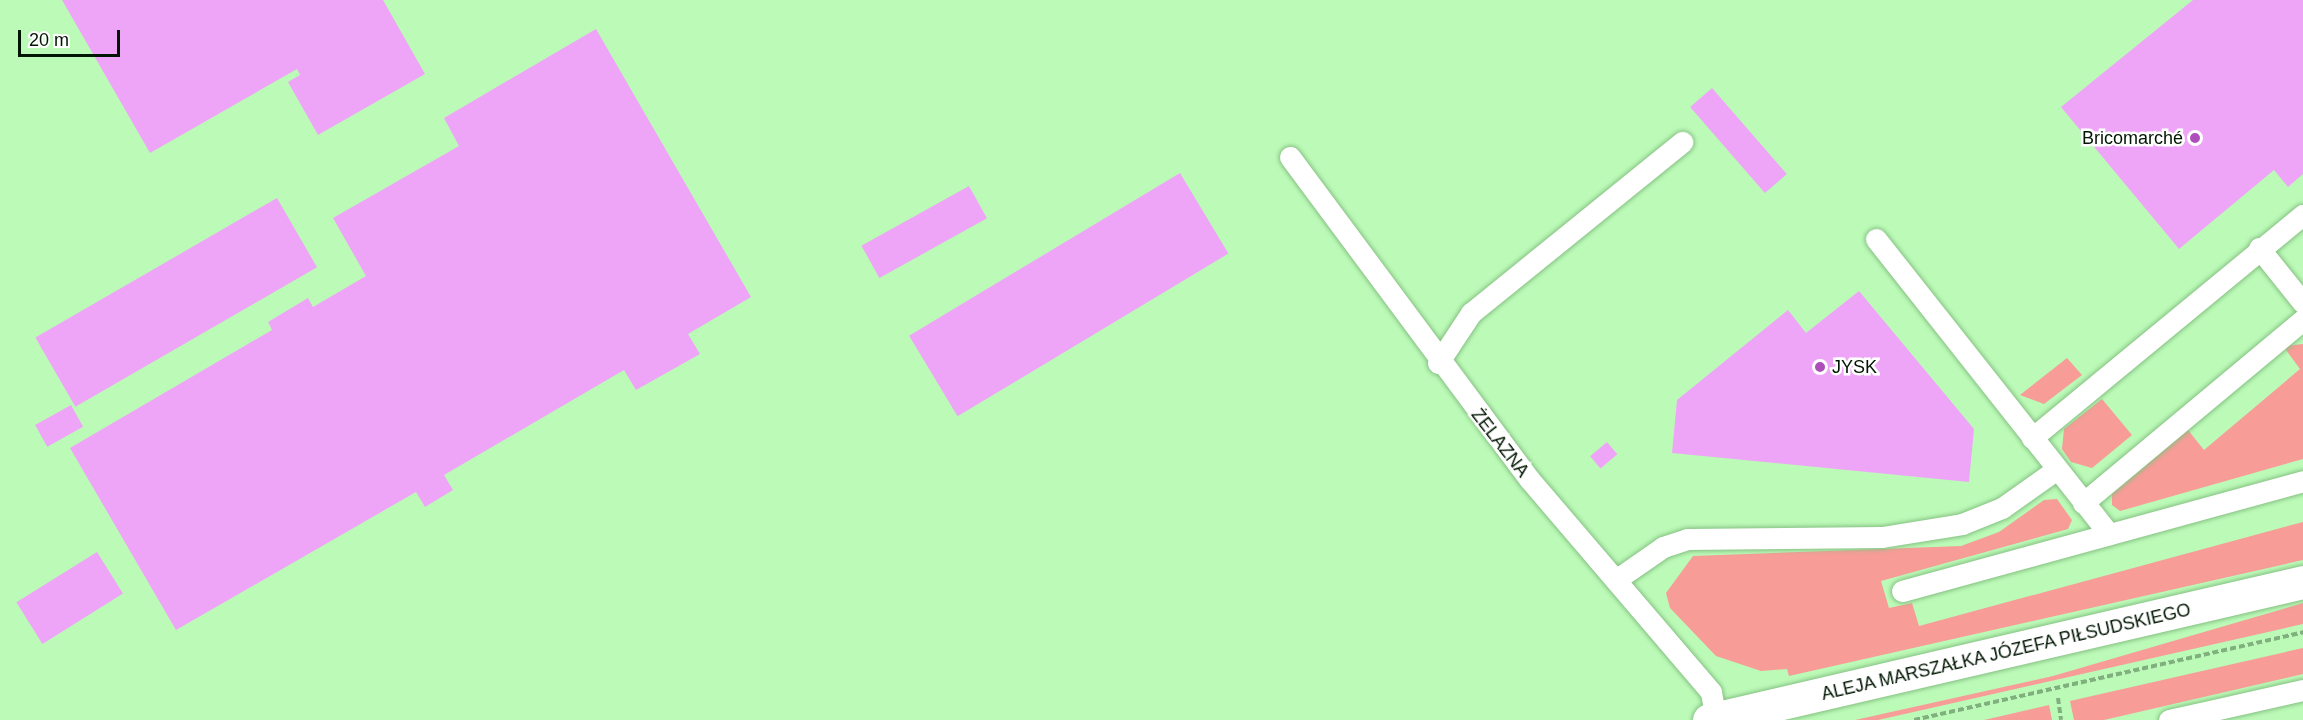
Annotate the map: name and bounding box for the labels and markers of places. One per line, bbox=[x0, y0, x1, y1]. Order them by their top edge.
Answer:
place label: Bricomarché bbox=[2082, 127, 2183, 149]
marker: Bricomarché bbox=[2188, 131, 2202, 145]
place label: JYSK bbox=[1832, 356, 1877, 378]
marker: JYSK bbox=[1813, 360, 1827, 374]

